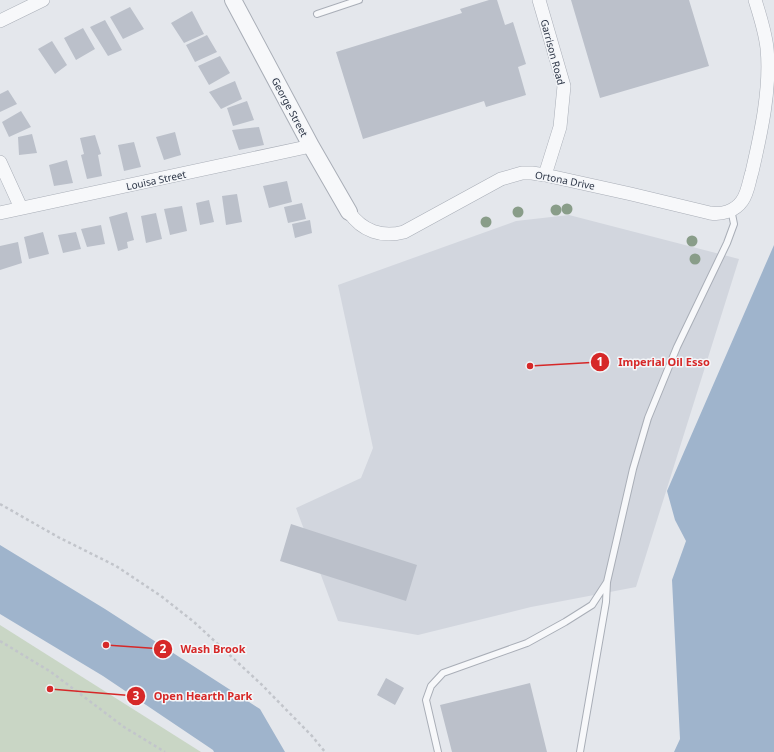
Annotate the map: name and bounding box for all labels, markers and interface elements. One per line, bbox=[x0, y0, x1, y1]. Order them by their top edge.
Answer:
street label: Garrison Road bbox=[538, 18, 568, 86]
street label: George Street bbox=[268, 75, 312, 139]
street label: Louisa Street bbox=[125, 167, 188, 193]
street label: Ortona Drive bbox=[534, 167, 596, 193]
callout: Imperial Oil Esso bbox=[590, 350, 718, 373]
text: 1 bbox=[597, 353, 603, 370]
text: Imperial Oil Esso bbox=[618, 354, 710, 369]
callout: Wash Brook bbox=[153, 637, 254, 660]
text: 2 bbox=[160, 640, 167, 657]
text: Wash Brook bbox=[180, 641, 246, 656]
callout: Open Hearth Park bbox=[126, 685, 260, 708]
text: 3 bbox=[133, 687, 140, 704]
text: Open Hearth Park bbox=[154, 688, 253, 703]

